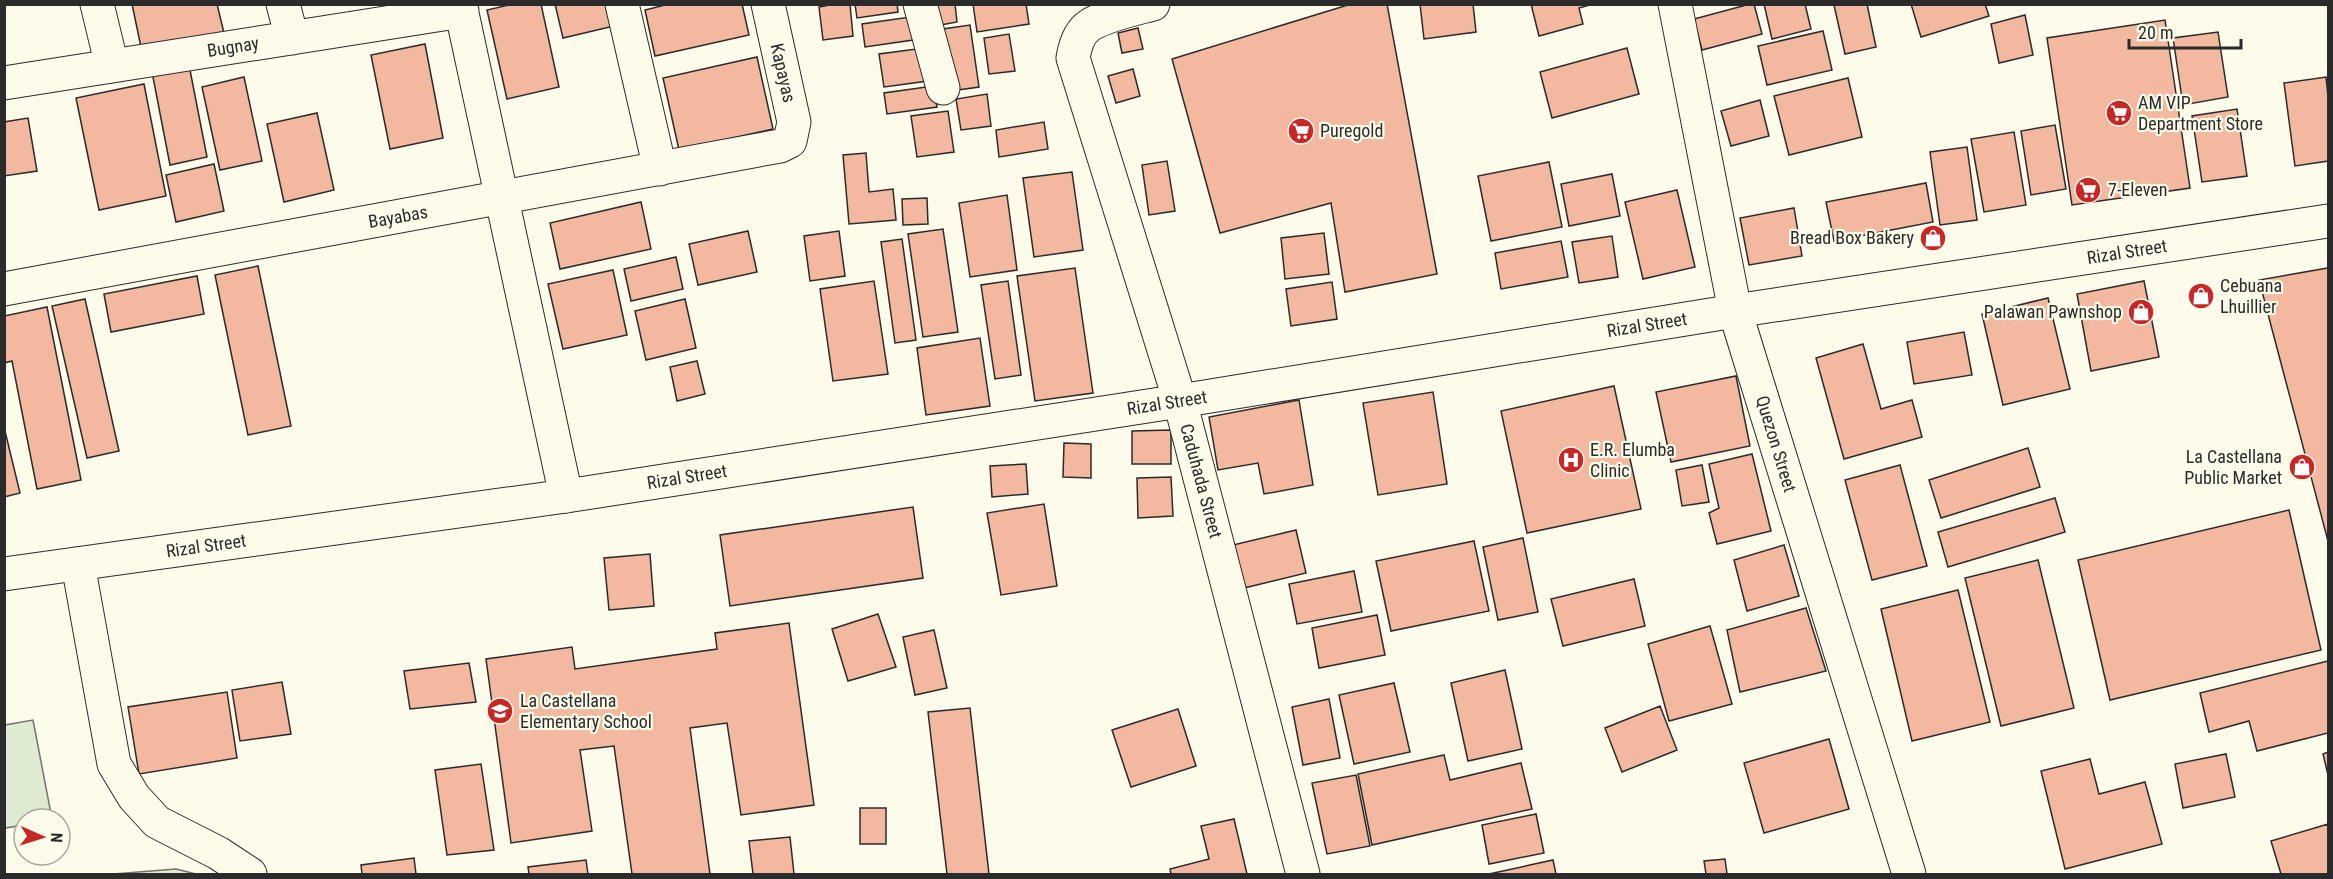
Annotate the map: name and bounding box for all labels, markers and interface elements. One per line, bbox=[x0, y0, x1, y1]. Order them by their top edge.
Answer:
scale bar bbox=[2129, 12, 2242, 50]
text: 20 m bbox=[2138, 22, 2173, 43]
street label: Bugnay bbox=[206, 32, 261, 61]
street label: Kapayas bbox=[767, 41, 800, 104]
place label: AM VIP Department Store bbox=[2138, 92, 2263, 134]
supermarket icon: AM VIP Department Store bbox=[2104, 98, 2134, 128]
supermarket icon: Puregold bbox=[1286, 116, 1316, 146]
place label: Puregold bbox=[1320, 120, 1383, 141]
supermarket icon: 7-Eleven bbox=[2073, 175, 2103, 205]
place label: 7-Eleven bbox=[2108, 179, 2168, 200]
street label: Bayabas bbox=[367, 201, 429, 232]
shop icon: Bread Box Bakery bbox=[1918, 223, 1948, 253]
place label: Bread Box Bakery bbox=[1790, 227, 1915, 248]
street label: Rizal Street bbox=[2085, 235, 2168, 268]
place label: Cebuana Lhuillier bbox=[2220, 275, 2282, 317]
shop icon: Cebuana Lhuillier bbox=[2186, 281, 2216, 311]
shop icon: Palawan Pawnshop bbox=[2126, 297, 2156, 327]
place label: Palawan Pawnshop bbox=[1984, 301, 2122, 322]
street label: Rizal Street bbox=[1605, 308, 1688, 341]
street label: Rizal Street bbox=[1125, 386, 1208, 419]
street label: Quezon Street bbox=[1752, 393, 1801, 495]
street label: Caduhada Street bbox=[1176, 421, 1227, 540]
place label: E.R. Elumba Clinic bbox=[1590, 439, 1675, 481]
hospital icon: E.R. Elumba Clinic bbox=[1556, 445, 1586, 475]
place label: La Castellana Public Market bbox=[2184, 446, 2282, 488]
shop icon: La Castellana Public Market bbox=[2287, 452, 2317, 482]
street label: Rizal Street bbox=[645, 460, 728, 493]
street label: Rizal Street bbox=[165, 529, 247, 562]
place label: La Castellana Elementary School bbox=[520, 690, 652, 732]
school or university icon: La Castellana Elementary School bbox=[485, 696, 515, 726]
north arrow bbox=[12, 807, 72, 867]
text: N bbox=[47, 832, 66, 843]

